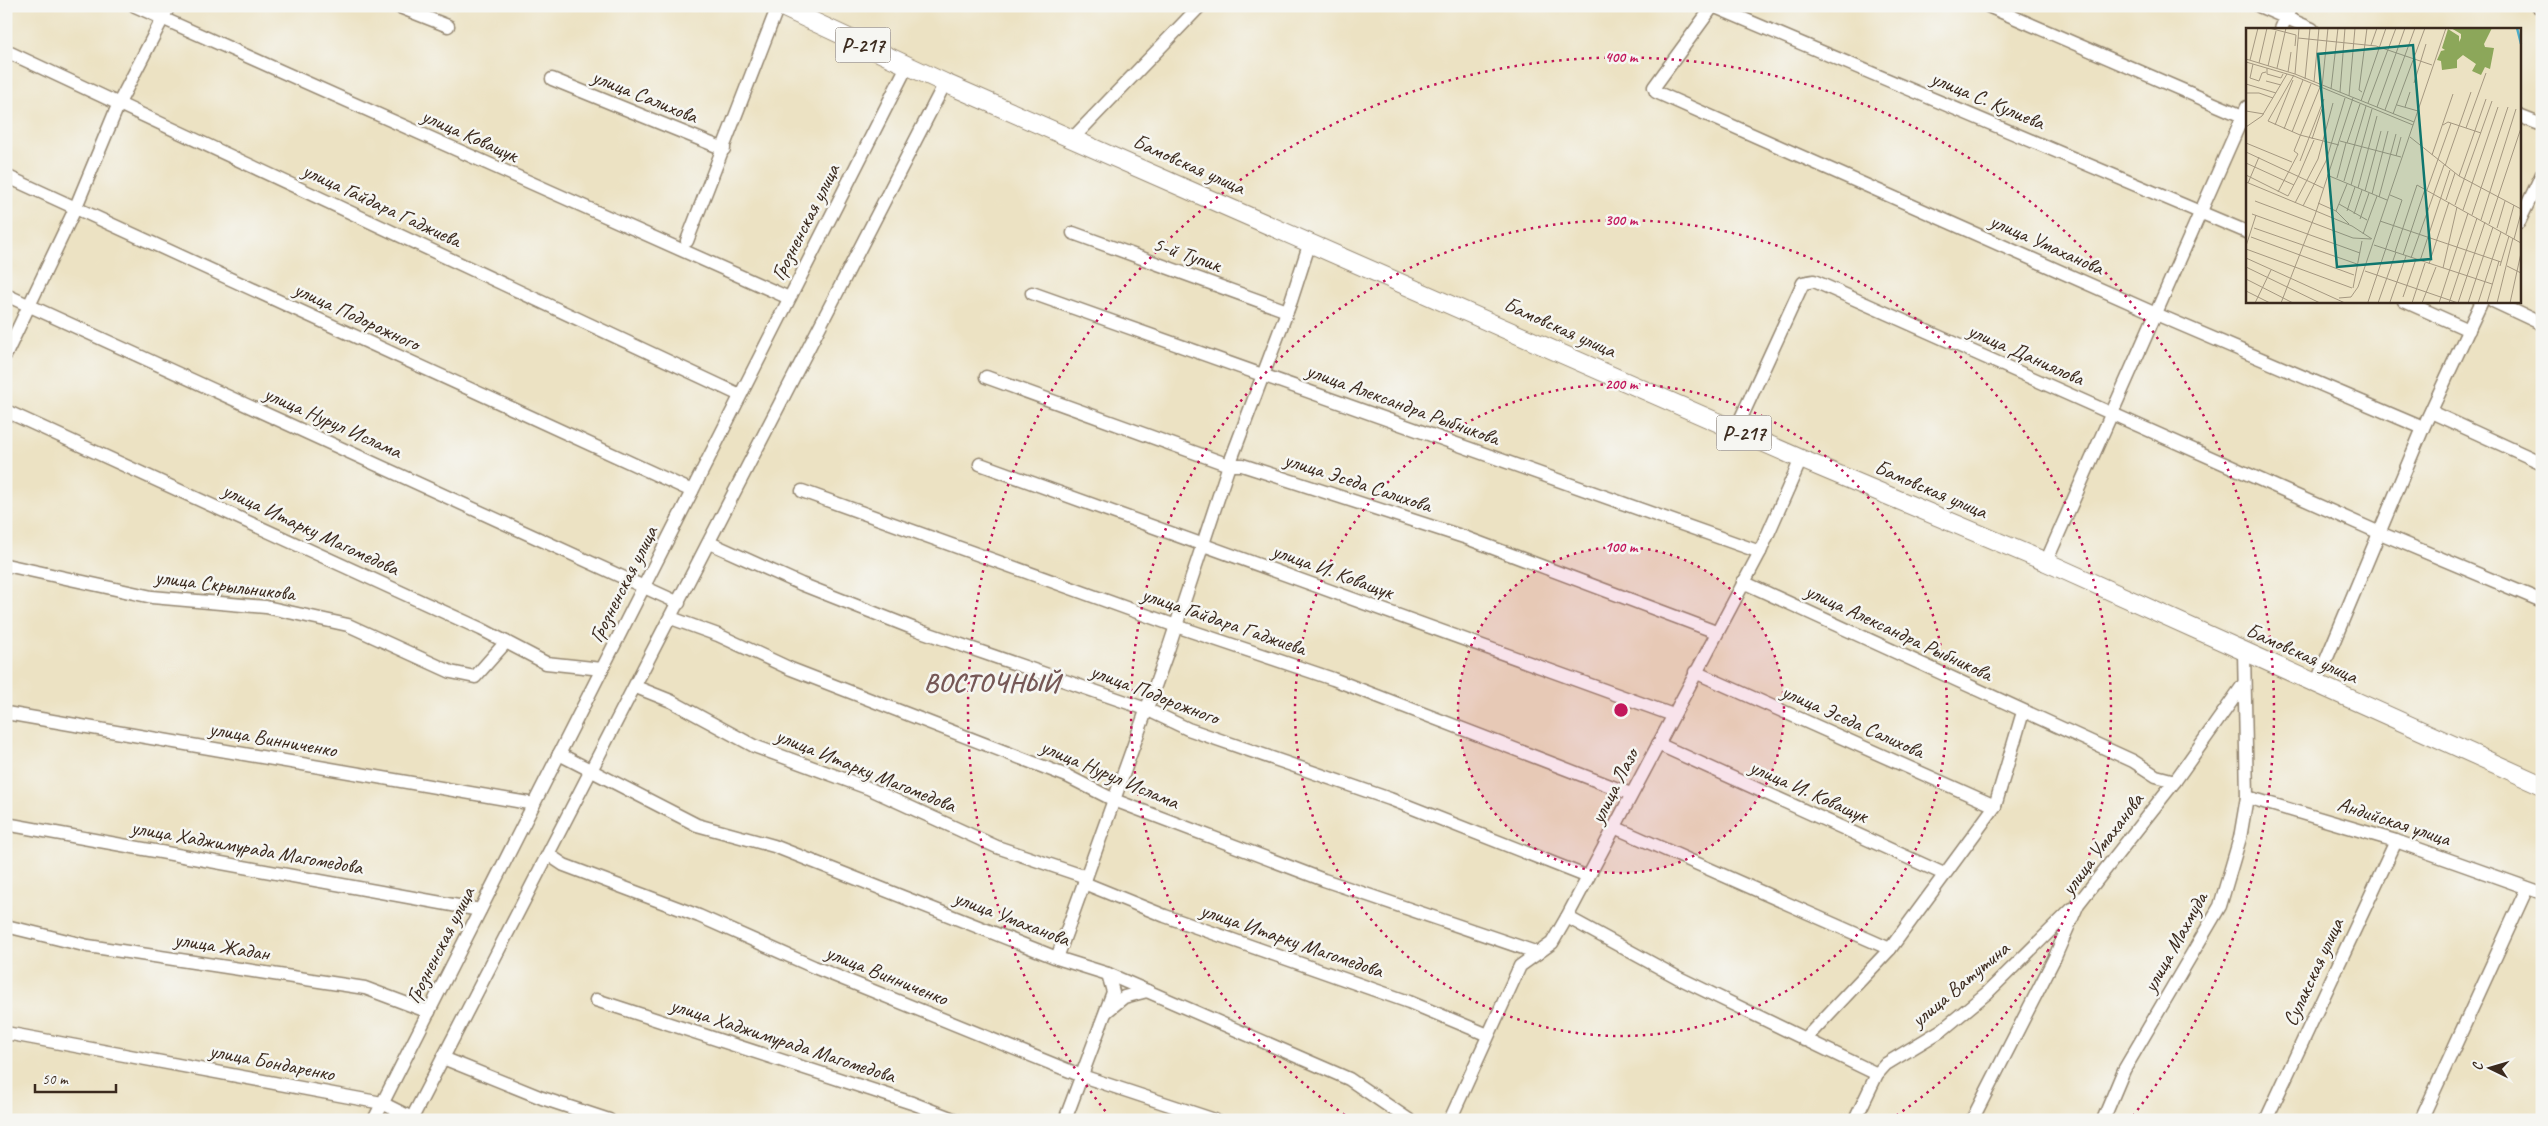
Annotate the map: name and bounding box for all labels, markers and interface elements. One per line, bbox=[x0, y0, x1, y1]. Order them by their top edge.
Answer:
road number: Р-217 bbox=[836, 28, 890, 62]
inset map bbox=[2246, 28, 2520, 302]
text: 400 m bbox=[1605, 48, 1639, 67]
street label: улица Салихова bbox=[587, 62, 703, 130]
street label: улица С. Кулиева bbox=[1926, 64, 2050, 136]
street label: улица Коващук bbox=[416, 101, 524, 169]
street label: Бамовская улица bbox=[1129, 128, 1251, 201]
street label: улица Гайдара Гаджиева bbox=[297, 156, 468, 254]
street label: Грозненская улица bbox=[765, 158, 846, 284]
street label: улица Умаханова bbox=[1984, 207, 2110, 281]
text: 300 m bbox=[1605, 211, 1639, 230]
street label: 5-й Тупик bbox=[1149, 230, 1227, 279]
street label: улица Подорожного bbox=[288, 275, 426, 357]
street label: Бамовская улица bbox=[1500, 291, 1622, 364]
street label: улица Даниялова bbox=[1962, 316, 2089, 392]
street label: улица Александра Рыбникова bbox=[1301, 356, 1505, 452]
text: 200 m bbox=[1605, 375, 1639, 394]
street label: улица Нурул Ислама bbox=[258, 379, 407, 465]
road number: Р-217 bbox=[1716, 416, 1772, 450]
street label: улица Эседа Салихова bbox=[1279, 445, 1437, 519]
street label: Бамовская улица bbox=[1871, 454, 1993, 525]
street label: улица Итарку Магомедова bbox=[217, 476, 405, 582]
street label: Грозненская улица bbox=[583, 520, 664, 646]
street label: улица И. Коващук bbox=[1267, 536, 1398, 605]
text: 100 m bbox=[1605, 538, 1639, 557]
street label: улица Скрыльникова bbox=[152, 563, 299, 607]
street label: улица Александра Рыбникова bbox=[1800, 576, 1999, 688]
street label: улица Гайдара Гаджиева bbox=[1137, 580, 1312, 662]
street label: Бамовская улица bbox=[2242, 617, 2364, 690]
street label: улица Подорожного bbox=[1085, 657, 1225, 731]
district label: ВОСТОЧНЫЙ bbox=[924, 666, 1064, 699]
street label: улица Эседа Салихова bbox=[1776, 677, 1930, 765]
centre of rings bbox=[1612, 701, 1630, 719]
street label: улица Винниченко bbox=[205, 715, 340, 763]
street label: улица Итарку Магомедова bbox=[770, 721, 961, 819]
street label: улица Нурул Ислама bbox=[1035, 732, 1185, 816]
street label: улица Лазо bbox=[1583, 742, 1645, 830]
street label: улица И. Коващук bbox=[1744, 753, 1873, 829]
street label: улица Умаханова bbox=[2054, 786, 2150, 902]
street label: Андийская улица bbox=[2334, 791, 2455, 852]
street label: улица Хаджимурада Магомедова bbox=[127, 813, 367, 880]
street label: Грозненская улица bbox=[400, 881, 481, 1007]
street label: улица Умаханова bbox=[949, 883, 1075, 953]
street label: улица Махмуда bbox=[2136, 885, 2214, 998]
street label: улица Итарку Магомедова bbox=[1195, 896, 1389, 984]
street label: Сулакская улица bbox=[2277, 912, 2350, 1030]
street label: улица Жадан bbox=[171, 925, 273, 967]
street label: улица Ватутина bbox=[1904, 934, 2016, 1034]
street label: улица Винниченко bbox=[820, 938, 953, 1012]
street label: улица Хаджимурада Магомедова bbox=[665, 991, 900, 1089]
street label: улица Бондаренко bbox=[205, 1037, 338, 1087]
north arrow bbox=[2466, 1044, 2516, 1094]
scale bar bbox=[35, 1061, 116, 1093]
text: С bbox=[2469, 1061, 2487, 1071]
text: 50 m bbox=[42, 1070, 69, 1089]

